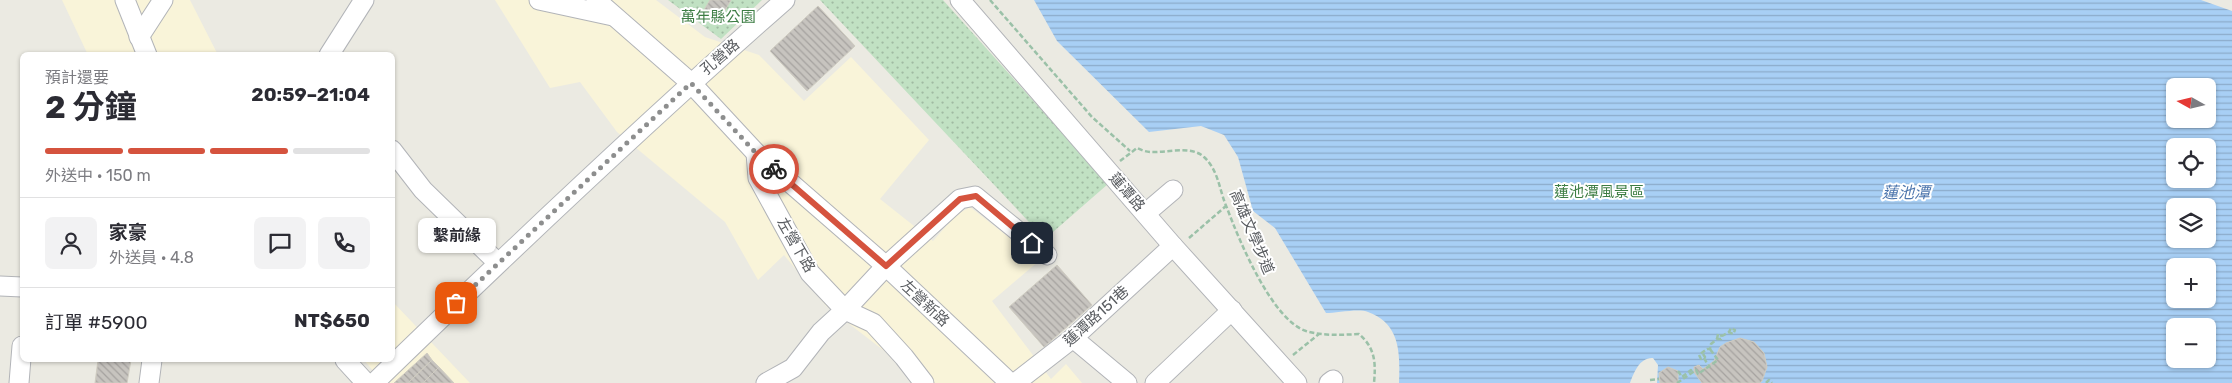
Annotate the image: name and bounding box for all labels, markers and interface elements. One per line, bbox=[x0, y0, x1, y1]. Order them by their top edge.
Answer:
park label: 萬年縣公園 bbox=[680, 8, 756, 26]
street label: 孔營路 bbox=[697, 35, 743, 79]
text: 預計還要 bbox=[45, 68, 109, 87]
north arrow bbox=[2166, 78, 2216, 128]
map controls bbox=[2166, 78, 2216, 368]
text: 20:59–21:04 bbox=[251, 83, 370, 106]
text: 2 分鐘 bbox=[45, 88, 137, 126]
button: locate bbox=[2166, 138, 2216, 188]
courier bbox=[749, 144, 799, 194]
icon: bike bbox=[760, 155, 788, 183]
text: 外送中 · 150 m bbox=[45, 166, 151, 185]
street label: 蓮潭路 bbox=[1105, 169, 1149, 215]
park label: 蓮池潭風景區 bbox=[1554, 183, 1644, 201]
water label: 蓮池潭 bbox=[1882, 183, 1933, 202]
street label: 高雄文學步道 bbox=[1226, 187, 1278, 277]
button: layers bbox=[2166, 198, 2216, 248]
street label: 左營下路 bbox=[773, 215, 819, 275]
button: person bbox=[45, 217, 97, 269]
button: chat bbox=[254, 217, 306, 269]
button: phone bbox=[318, 217, 370, 269]
callout: 繫前緣 bbox=[417, 218, 495, 253]
text: 家豪 bbox=[109, 221, 147, 244]
pin bbox=[1011, 222, 1053, 264]
text: 繫前緣 bbox=[433, 226, 481, 245]
icon: home bbox=[1018, 229, 1046, 257]
text: 外送員 · 4.8 bbox=[109, 248, 194, 267]
button: + bbox=[2166, 258, 2216, 308]
street label: 左營新路 bbox=[897, 276, 953, 330]
pin bbox=[435, 282, 477, 324]
street label: 蓮潭路151巷 bbox=[1060, 282, 1132, 350]
icon: bag bbox=[442, 289, 470, 317]
text: NT$650 bbox=[294, 309, 370, 332]
text: 訂單 #5900 bbox=[45, 311, 148, 334]
button: − bbox=[2166, 318, 2216, 368]

